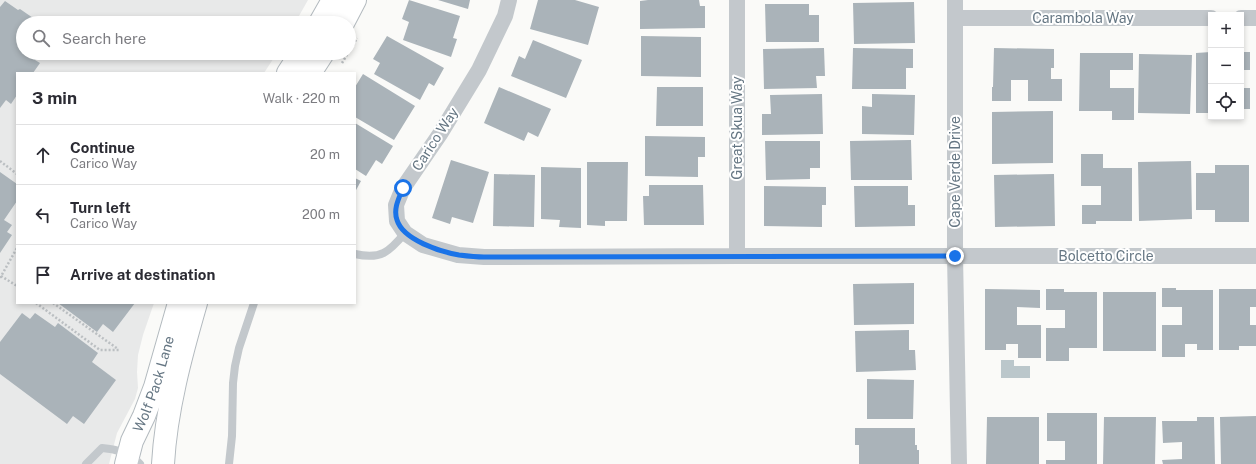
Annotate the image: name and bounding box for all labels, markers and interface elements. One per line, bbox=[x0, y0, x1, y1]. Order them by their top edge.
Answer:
street label: Carambola Way bbox=[1032, 10, 1134, 26]
map controls bbox=[1208, 12, 1244, 120]
button: + bbox=[1208, 12, 1244, 48]
search box bbox=[16, 16, 356, 60]
icon: search bbox=[30, 27, 52, 49]
text: Search here bbox=[62, 30, 146, 47]
button: − bbox=[1208, 48, 1244, 84]
street label: Great Skua Way bbox=[729, 76, 745, 180]
button: locate bbox=[1208, 84, 1244, 120]
text: 3 min bbox=[32, 88, 77, 108]
text: Walk · 220 m bbox=[263, 91, 340, 106]
street label: Carico Way bbox=[409, 104, 462, 174]
street label: Cape Verde Drive bbox=[947, 116, 963, 228]
text: Continue bbox=[70, 139, 135, 156]
icon: ahead bbox=[32, 144, 54, 166]
text: 20 m bbox=[310, 147, 340, 162]
text: Carico Way bbox=[70, 156, 137, 171]
route start bbox=[394, 179, 412, 197]
text: Turn left bbox=[70, 199, 131, 216]
icon: left bbox=[32, 204, 54, 226]
text: 200 m bbox=[302, 207, 340, 222]
text: Carico Way bbox=[70, 216, 137, 231]
route end bbox=[946, 247, 964, 265]
street label: Bolcetto Circle bbox=[1058, 248, 1154, 264]
icon: arrive bbox=[32, 264, 54, 286]
text: Arrive at destination bbox=[70, 266, 215, 283]
street label: Wolf Pack Lane bbox=[130, 334, 177, 435]

